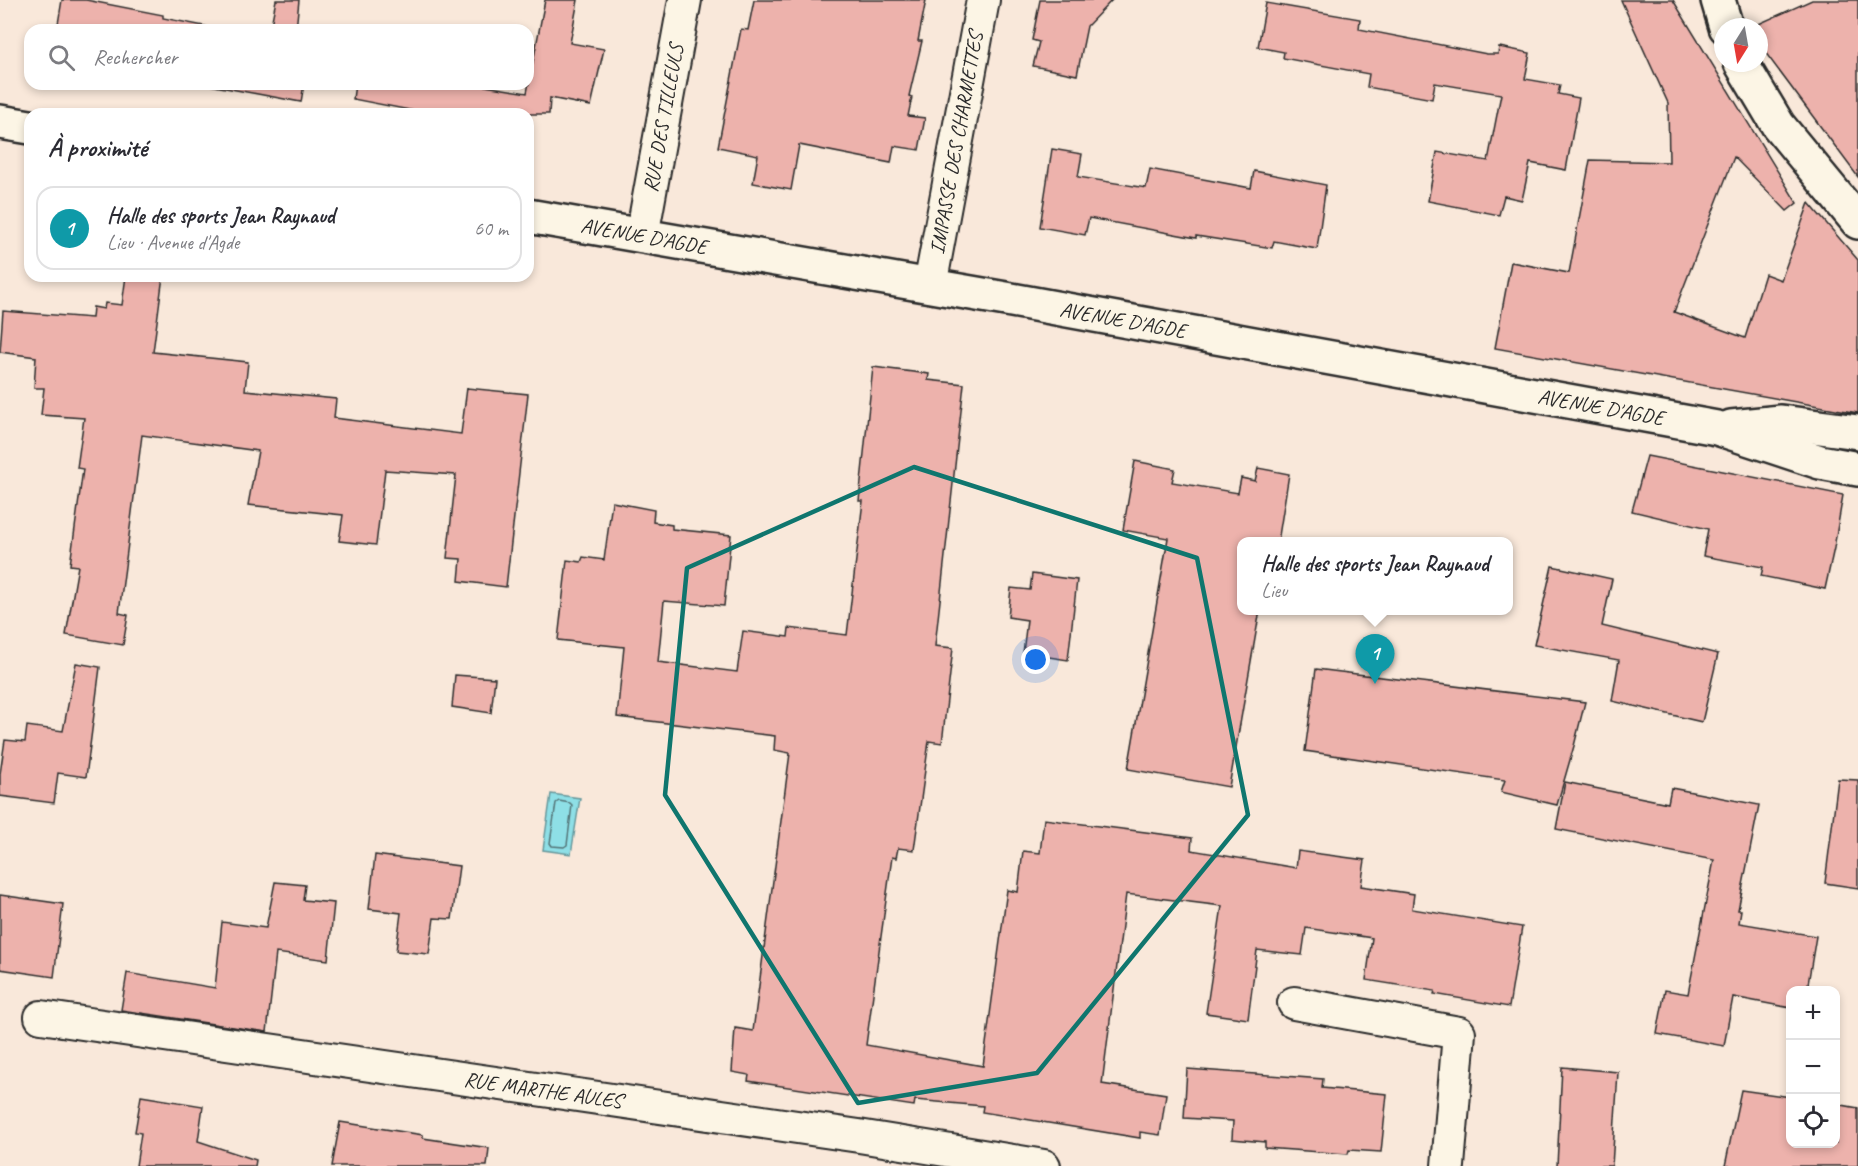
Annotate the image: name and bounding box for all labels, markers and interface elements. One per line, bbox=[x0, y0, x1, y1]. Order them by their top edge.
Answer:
north arrow bbox=[1714, 18, 1768, 72]
search box bbox=[24, 24, 534, 90]
street label: IMPASSE DES CHARMETTES bbox=[924, 26, 989, 256]
street label: RUE DES TILLEULS bbox=[637, 39, 689, 194]
icon: search bbox=[45, 41, 78, 74]
text: Rechercher bbox=[93, 43, 177, 71]
text: À proximité bbox=[48, 131, 147, 164]
text: Halle des sports Jean Raynaud bbox=[107, 202, 335, 230]
street label: AVENUE D'AGDE bbox=[579, 212, 711, 260]
text: 1 bbox=[65, 216, 74, 241]
text: 60 m bbox=[474, 216, 508, 241]
text: Lieu · Avenue d'Agde bbox=[107, 230, 239, 255]
street label: AVENUE D'AGDE bbox=[1058, 296, 1190, 344]
street label: AVENUE D'AGDE bbox=[1536, 383, 1668, 431]
popup bbox=[1237, 537, 1513, 615]
text: Halle des sports Jean Raynaud bbox=[1261, 550, 1489, 578]
text: Lieu bbox=[1261, 578, 1288, 603]
pin: 1 bbox=[1356, 634, 1394, 684]
your location bbox=[1021, 645, 1050, 674]
map controls bbox=[1786, 986, 1840, 1148]
button: + bbox=[1786, 986, 1840, 1040]
button: − bbox=[1786, 1040, 1840, 1094]
street label: RUE MARTHE AULES bbox=[462, 1066, 627, 1114]
button: locate bbox=[1786, 1094, 1840, 1148]

